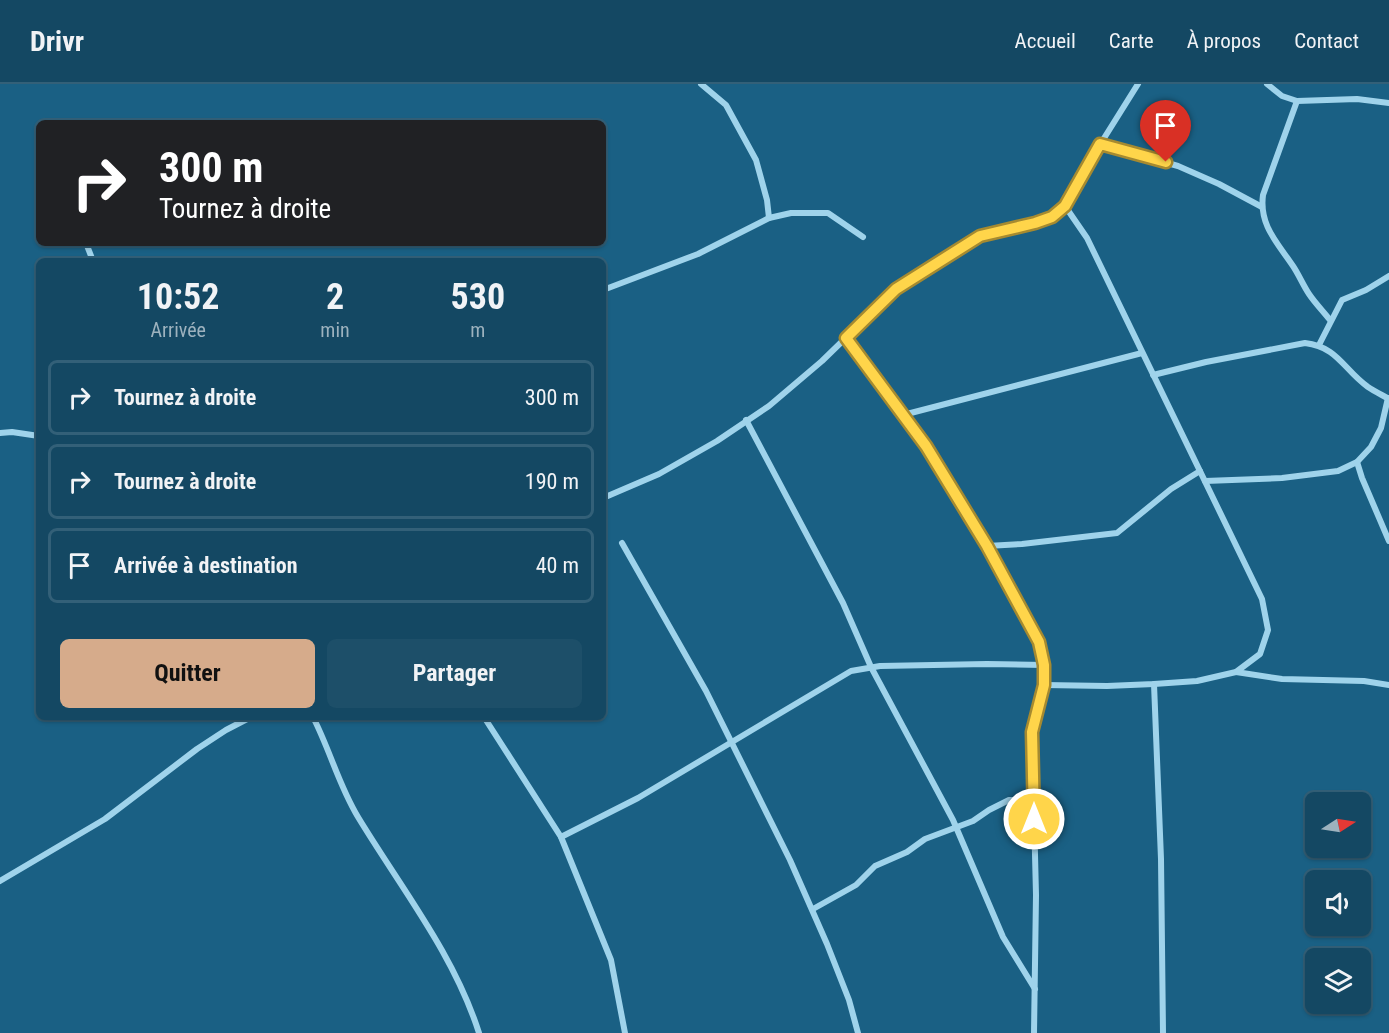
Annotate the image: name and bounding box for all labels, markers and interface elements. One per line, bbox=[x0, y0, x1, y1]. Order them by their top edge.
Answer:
text: Drivr bbox=[30, 25, 84, 58]
text: Accueil bbox=[1015, 29, 1076, 53]
text: Carte bbox=[1109, 29, 1154, 53]
text: À propos bbox=[1187, 29, 1261, 53]
text: Contact bbox=[1294, 29, 1359, 53]
pin bbox=[1140, 100, 1191, 162]
icon: arrive bbox=[1149, 109, 1182, 142]
text: 300 m bbox=[159, 143, 264, 192]
icon: right bbox=[60, 144, 138, 222]
text: Tournez à droite bbox=[159, 193, 331, 225]
text: 10:52 bbox=[137, 276, 219, 318]
text: 2 bbox=[326, 276, 344, 318]
text: 530 bbox=[451, 276, 505, 318]
text: Arrivée bbox=[150, 318, 206, 342]
text: min bbox=[320, 318, 350, 342]
text: m bbox=[470, 318, 485, 342]
icon: right bbox=[63, 381, 96, 414]
text: Tournez à droite bbox=[114, 385, 256, 410]
text: 300 m bbox=[525, 385, 579, 410]
icon: right bbox=[63, 465, 96, 498]
text: Tournez à droite bbox=[114, 469, 256, 494]
text: 190 m bbox=[525, 469, 579, 494]
icon: arrive bbox=[63, 549, 96, 582]
text: Arrivée à destination bbox=[114, 553, 298, 578]
text: 40 m bbox=[536, 553, 579, 578]
button: Quitter bbox=[60, 639, 315, 708]
button: Partager bbox=[327, 639, 582, 708]
position arrow bbox=[1002, 787, 1066, 851]
north arrow bbox=[1305, 792, 1371, 858]
map controls bbox=[1305, 792, 1371, 1014]
button: sound bbox=[1305, 870, 1371, 936]
button: layers bbox=[1305, 948, 1371, 1014]

